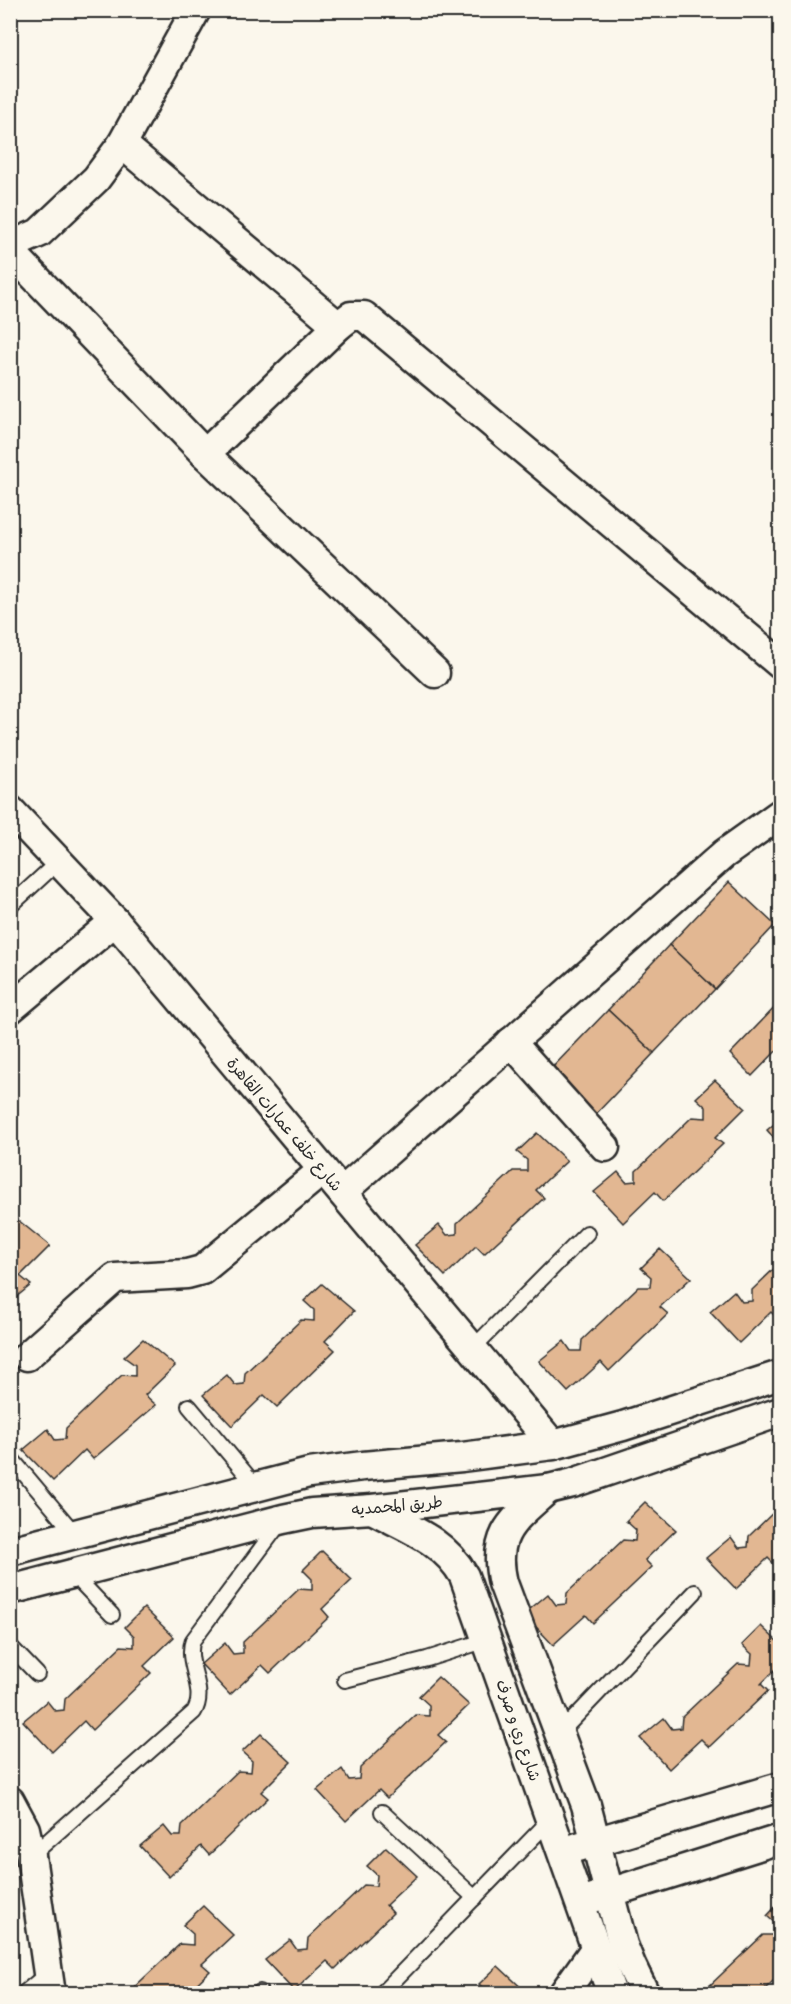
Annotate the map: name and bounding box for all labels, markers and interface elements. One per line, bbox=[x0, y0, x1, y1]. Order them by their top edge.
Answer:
street label: شارع خلف عمارات القاهرة bbox=[222, 1053, 347, 1196]
street label: طريق المحمديه bbox=[351, 1491, 443, 1519]
street label: شارع ري و صرف bbox=[490, 1677, 546, 1784]

